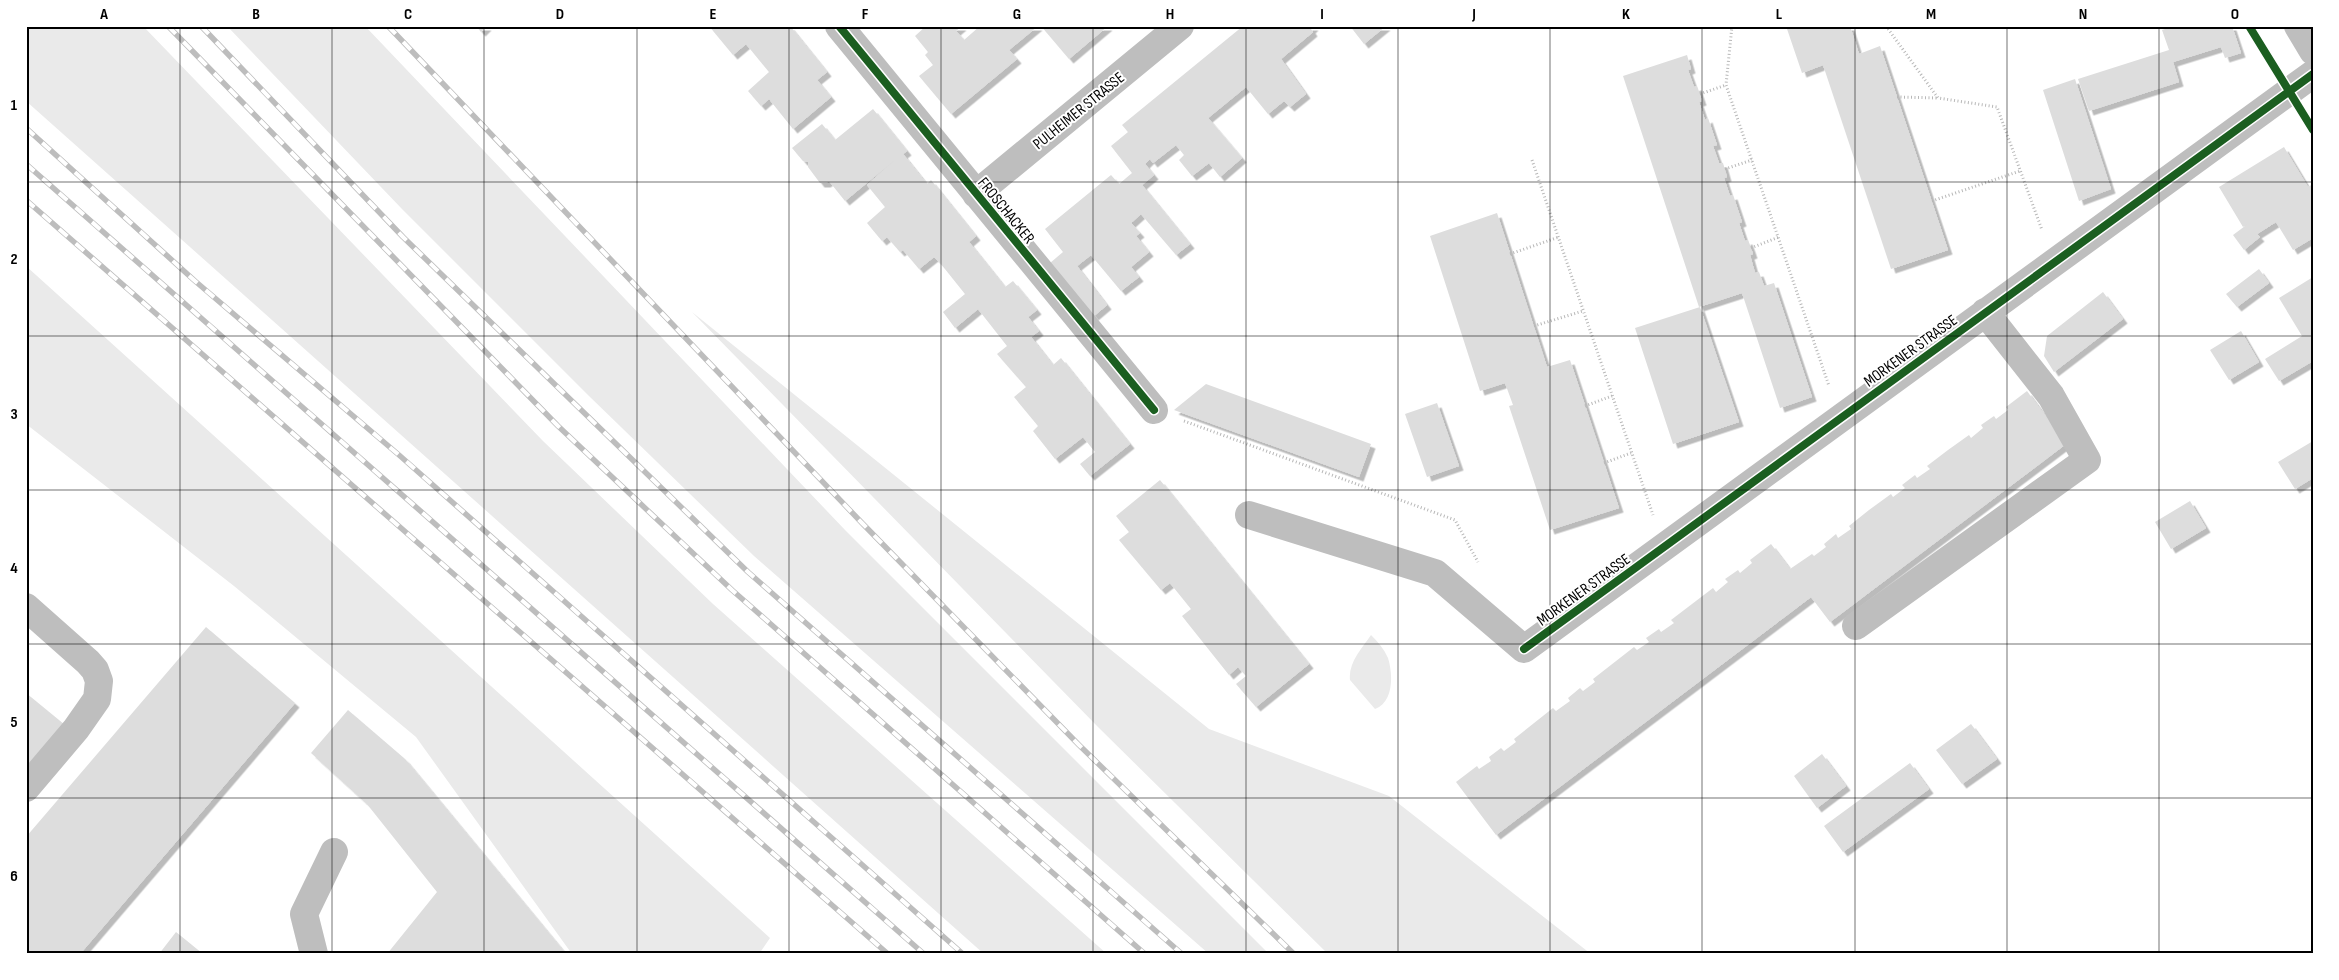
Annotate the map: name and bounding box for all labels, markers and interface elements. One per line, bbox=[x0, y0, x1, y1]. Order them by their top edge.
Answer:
text: A bbox=[99, 5, 108, 24]
text: B bbox=[252, 5, 260, 24]
text: C bbox=[404, 5, 412, 24]
text: D bbox=[556, 5, 564, 24]
text: E bbox=[710, 5, 717, 24]
text: F bbox=[862, 5, 869, 24]
text: G bbox=[1013, 5, 1021, 24]
text: H bbox=[1166, 5, 1174, 24]
text: I bbox=[1320, 5, 1324, 24]
text: J bbox=[1471, 5, 1476, 24]
text: K bbox=[1622, 5, 1630, 24]
text: L bbox=[1776, 5, 1783, 24]
text: M bbox=[1926, 5, 1936, 24]
text: N bbox=[2079, 5, 2087, 24]
text: O bbox=[2231, 5, 2239, 24]
street label: PULHEIMER STRASSE bbox=[1029, 69, 1128, 154]
text: 1 bbox=[11, 96, 18, 115]
street label: FROSCHACKER bbox=[973, 174, 1038, 248]
text: 2 bbox=[10, 250, 18, 269]
street label: MORKENER STRASSE bbox=[1861, 311, 1961, 391]
text: 3 bbox=[10, 405, 18, 424]
street label: MORKENER STRASSE bbox=[1534, 550, 1634, 630]
text: 4 bbox=[10, 559, 18, 578]
text: 5 bbox=[10, 713, 18, 732]
text: 6 bbox=[10, 867, 18, 886]

